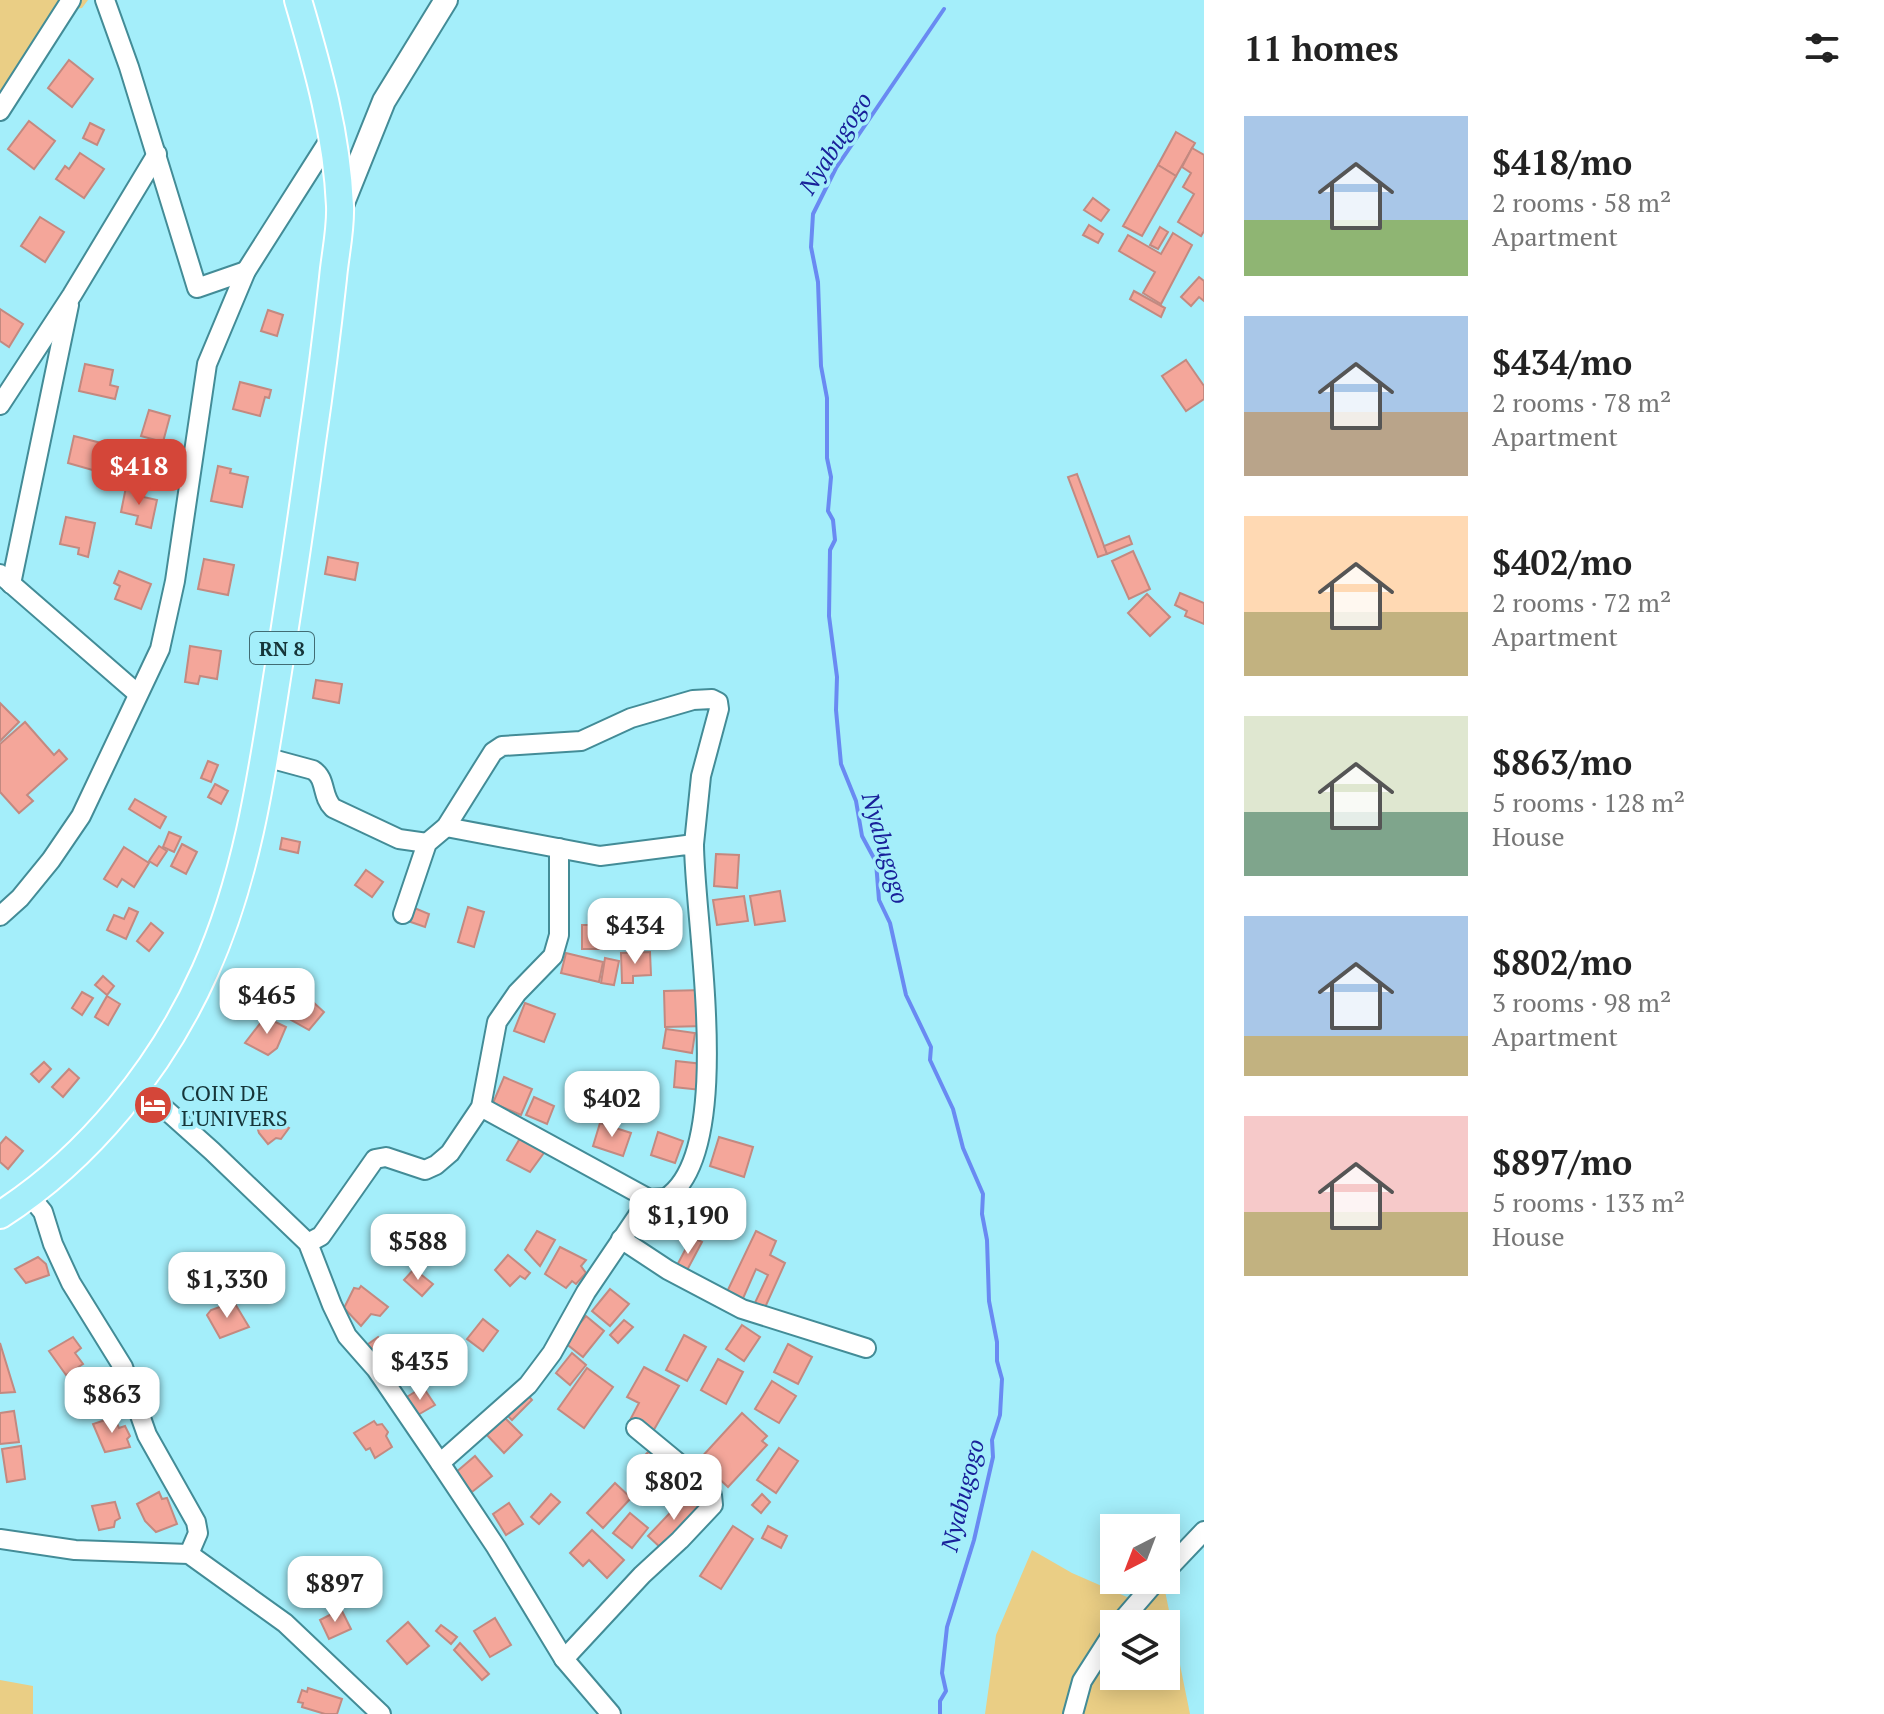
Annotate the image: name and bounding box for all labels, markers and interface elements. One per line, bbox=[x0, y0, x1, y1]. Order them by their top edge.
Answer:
text: 11 homes bbox=[1244, 26, 1399, 71]
icon: filters bbox=[1800, 26, 1844, 70]
water label: Nyabugogo bbox=[791, 86, 879, 201]
text: $418/mo bbox=[1492, 140, 1632, 185]
icon: home bbox=[1308, 148, 1404, 244]
text: 2 rooms · 58 m² bbox=[1492, 185, 1671, 219]
text: Apartment bbox=[1492, 219, 1618, 253]
text: $434/mo bbox=[1492, 340, 1632, 385]
icon: home bbox=[1308, 348, 1404, 444]
text: 2 rooms · 78 m² bbox=[1492, 385, 1671, 419]
text: Apartment bbox=[1492, 419, 1618, 453]
pin: $418 bbox=[92, 439, 186, 507]
text: $418 bbox=[110, 448, 168, 482]
text: $402/mo bbox=[1492, 540, 1632, 585]
icon: home bbox=[1308, 548, 1404, 644]
text: 2 rooms · 72 m² bbox=[1492, 585, 1671, 619]
text: Apartment bbox=[1492, 619, 1618, 653]
road number: RN 8 bbox=[250, 632, 314, 664]
text: $863/mo bbox=[1492, 740, 1632, 785]
icon: home bbox=[1308, 748, 1404, 844]
text: 5 rooms · 128 m² bbox=[1492, 785, 1685, 819]
water label: Nyabugogo bbox=[855, 788, 917, 907]
text: House bbox=[1492, 819, 1565, 853]
pin: $434 bbox=[588, 898, 682, 966]
text: $434 bbox=[606, 907, 664, 941]
text: $802/mo bbox=[1492, 940, 1632, 985]
icon: home bbox=[1308, 948, 1404, 1044]
pin: $465 bbox=[220, 968, 314, 1036]
text: $465 bbox=[238, 977, 296, 1011]
text: 3 rooms · 98 m² bbox=[1492, 985, 1671, 1019]
text: Apartment bbox=[1492, 1019, 1618, 1053]
pin: $402 bbox=[565, 1071, 659, 1139]
place label: COIN DE L'UNIVERS bbox=[181, 1078, 288, 1132]
text: $402 bbox=[583, 1080, 641, 1114]
hotel icon: COIN DE L'UNIVERS bbox=[132, 1084, 174, 1126]
text: $897/mo bbox=[1492, 1140, 1632, 1185]
icon: home bbox=[1308, 1148, 1404, 1244]
text: 5 rooms · 133 m² bbox=[1492, 1185, 1685, 1219]
pin: $1,190 bbox=[623, 1188, 753, 1256]
text: $1,190 bbox=[647, 1197, 729, 1231]
pin: $588 bbox=[371, 1214, 465, 1282]
text: House bbox=[1492, 1219, 1565, 1253]
text: $588 bbox=[389, 1223, 447, 1257]
pin: $1,330 bbox=[162, 1252, 292, 1320]
text: $1,330 bbox=[186, 1261, 268, 1295]
pin: $435 bbox=[373, 1334, 467, 1402]
text: $435 bbox=[391, 1343, 449, 1377]
pin: $863 bbox=[65, 1367, 159, 1435]
text: $863 bbox=[83, 1376, 141, 1410]
water label: Nyabugogo bbox=[932, 1436, 991, 1555]
pin: $802 bbox=[627, 1454, 721, 1522]
text: $802 bbox=[645, 1463, 703, 1497]
north arrow bbox=[1100, 1514, 1180, 1594]
map controls bbox=[1100, 1514, 1180, 1690]
pin: $897 bbox=[288, 1556, 382, 1624]
text: $897 bbox=[306, 1565, 364, 1599]
button: layers bbox=[1100, 1610, 1180, 1690]

